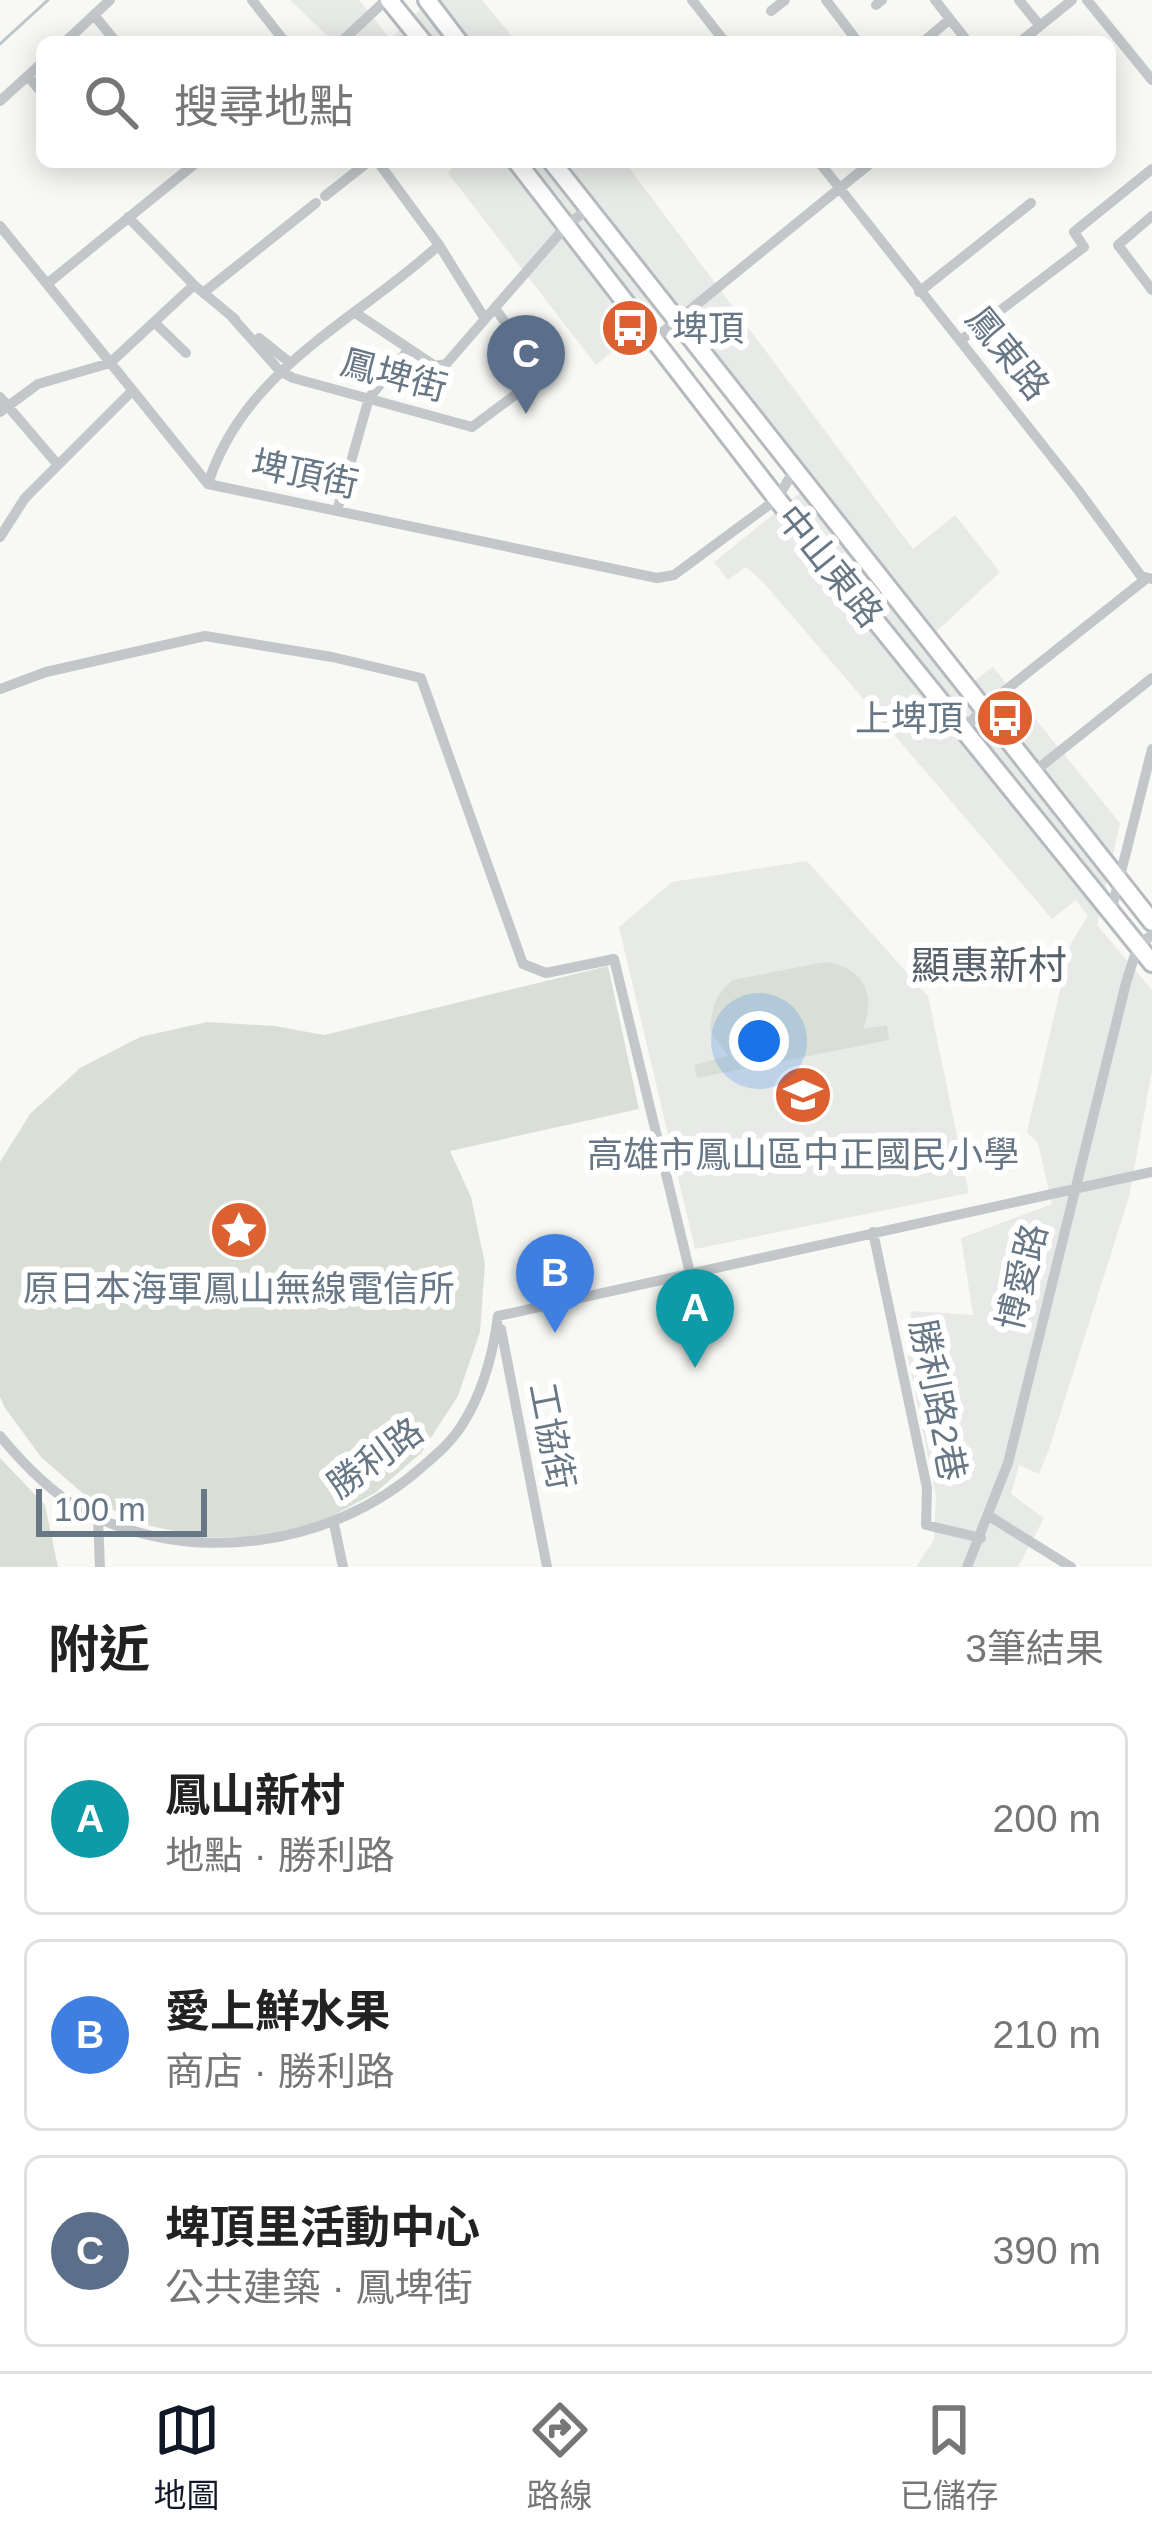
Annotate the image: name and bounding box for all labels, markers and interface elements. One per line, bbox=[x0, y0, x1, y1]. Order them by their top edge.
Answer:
search box bbox=[36, 36, 1116, 168]
icon: search bbox=[78, 69, 144, 135]
text: 搜尋地點 bbox=[174, 81, 354, 132]
bus stop icon: 埤頂 bbox=[599, 297, 661, 359]
street label: 鳳東路 bbox=[958, 298, 1058, 408]
place label: 埤頂 bbox=[672, 308, 744, 349]
pin: C bbox=[487, 315, 565, 414]
street label: 鳳埤街 bbox=[337, 341, 451, 409]
street label: 埤頂街 bbox=[248, 443, 362, 505]
street label: 中山東路 bbox=[769, 497, 891, 635]
bus stop icon: 上埤頂 bbox=[974, 687, 1036, 749]
place label: 上埤頂 bbox=[855, 698, 963, 739]
district label: 顯惠新村 bbox=[911, 944, 1067, 987]
your location bbox=[729, 1011, 789, 1071]
school or university icon: 高雄市鳳山區中正國民小學 bbox=[772, 1064, 834, 1126]
place label: 高雄市鳳山區中正國民小學 bbox=[587, 1134, 1019, 1175]
place icon: 原日本海軍鳳山無線電信所 bbox=[208, 1199, 270, 1261]
street label: 博愛路 bbox=[989, 1220, 1055, 1334]
pin: B bbox=[516, 1234, 594, 1333]
place label: 原日本海軍鳳山無線電信所 bbox=[23, 1268, 455, 1309]
pin: A bbox=[656, 1269, 734, 1368]
street label: 勝利路2巷 bbox=[902, 1316, 974, 1484]
street label: 工協街 bbox=[522, 1379, 582, 1493]
street label: 勝利路 bbox=[319, 1410, 431, 1506]
scale bar bbox=[36, 1483, 207, 1536]
text: 100 m bbox=[54, 1491, 146, 1528]
text: 附近 bbox=[48, 1621, 150, 1678]
text: 3筆結果 bbox=[965, 1627, 1104, 1670]
text: 鳳山新村 bbox=[165, 1770, 345, 1821]
text: A bbox=[76, 1797, 104, 1840]
text: 200 m bbox=[993, 1797, 1101, 1840]
text: 地點 · 勝利路 bbox=[165, 1834, 395, 1877]
text: 愛上鮮水果 bbox=[165, 1986, 390, 2037]
text: B bbox=[76, 2013, 104, 2056]
text: 210 m bbox=[993, 2013, 1101, 2056]
text: 商店 · 勝利路 bbox=[165, 2050, 395, 2093]
text: 埤頂里活動中心 bbox=[165, 2202, 480, 2253]
text: C bbox=[76, 2229, 104, 2272]
text: 390 m bbox=[993, 2229, 1101, 2272]
text: 公共建築 · 鳳埤街 bbox=[165, 2266, 473, 2309]
tab: 地圖 bbox=[154, 2397, 220, 2517]
tab: 路線 bbox=[527, 2397, 593, 2517]
tab: 已儲存 bbox=[900, 2397, 999, 2517]

